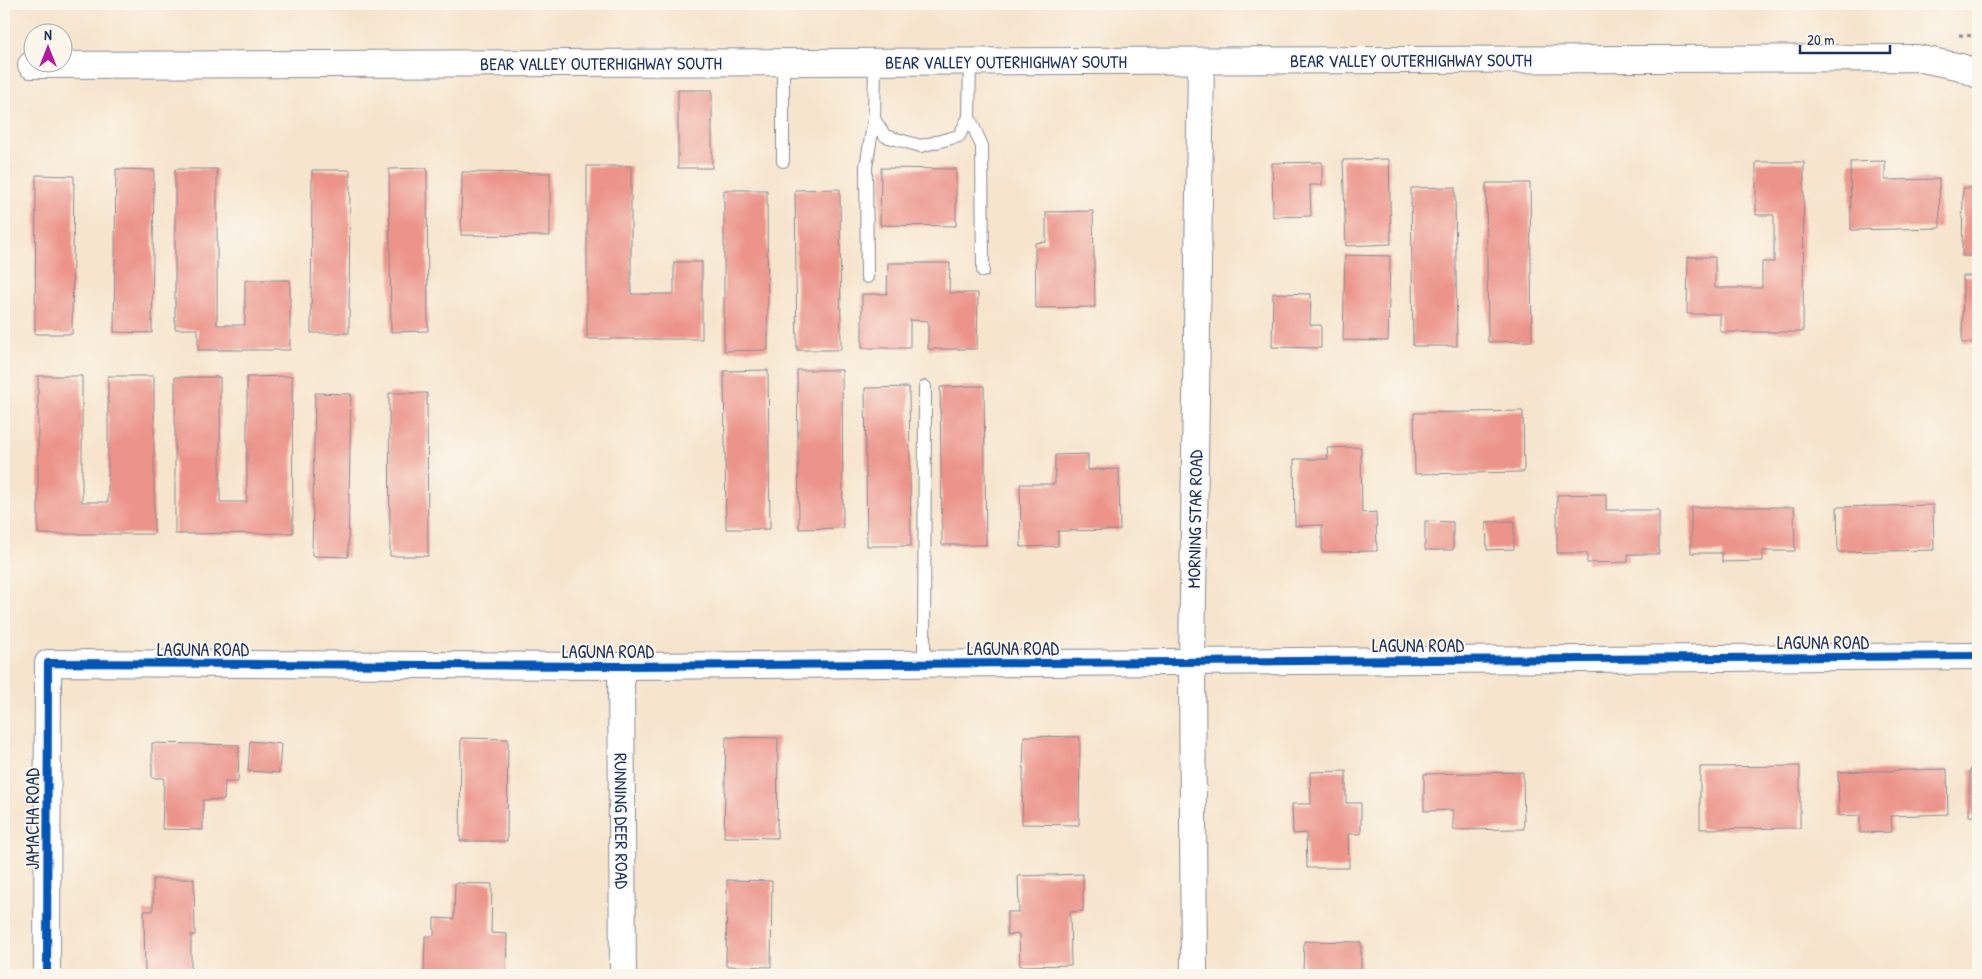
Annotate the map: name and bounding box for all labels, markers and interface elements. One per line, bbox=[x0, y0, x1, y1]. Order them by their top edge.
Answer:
north arrow bbox=[22, 22, 72, 72]
scale bar bbox=[1800, 22, 1890, 54]
text: N bbox=[44, 25, 52, 44]
text: 20 m bbox=[1807, 29, 1834, 50]
street label: BEAR VALLEY OUTERHIGHWAY SOUTH bbox=[1290, 47, 1532, 73]
street label: BEAR VALLEY OUTERHIGHWAY SOUTH bbox=[885, 48, 1127, 74]
street label: BEAR VALLEY OUTERHIGHWAY SOUTH bbox=[480, 50, 722, 76]
street label: MORNING STAR ROAD bbox=[1181, 449, 1208, 588]
street label: LAGUNA ROAD bbox=[1777, 630, 1869, 655]
street label: LAGUNA ROAD bbox=[1372, 633, 1464, 658]
street label: LAGUNA ROAD bbox=[967, 636, 1059, 661]
street label: LAGUNA ROAD bbox=[157, 637, 249, 662]
street label: LAGUNA ROAD bbox=[562, 639, 654, 664]
street label: RUNNING DEER ROAD bbox=[609, 753, 635, 890]
street label: JAMACHA ROAD bbox=[20, 768, 45, 870]

